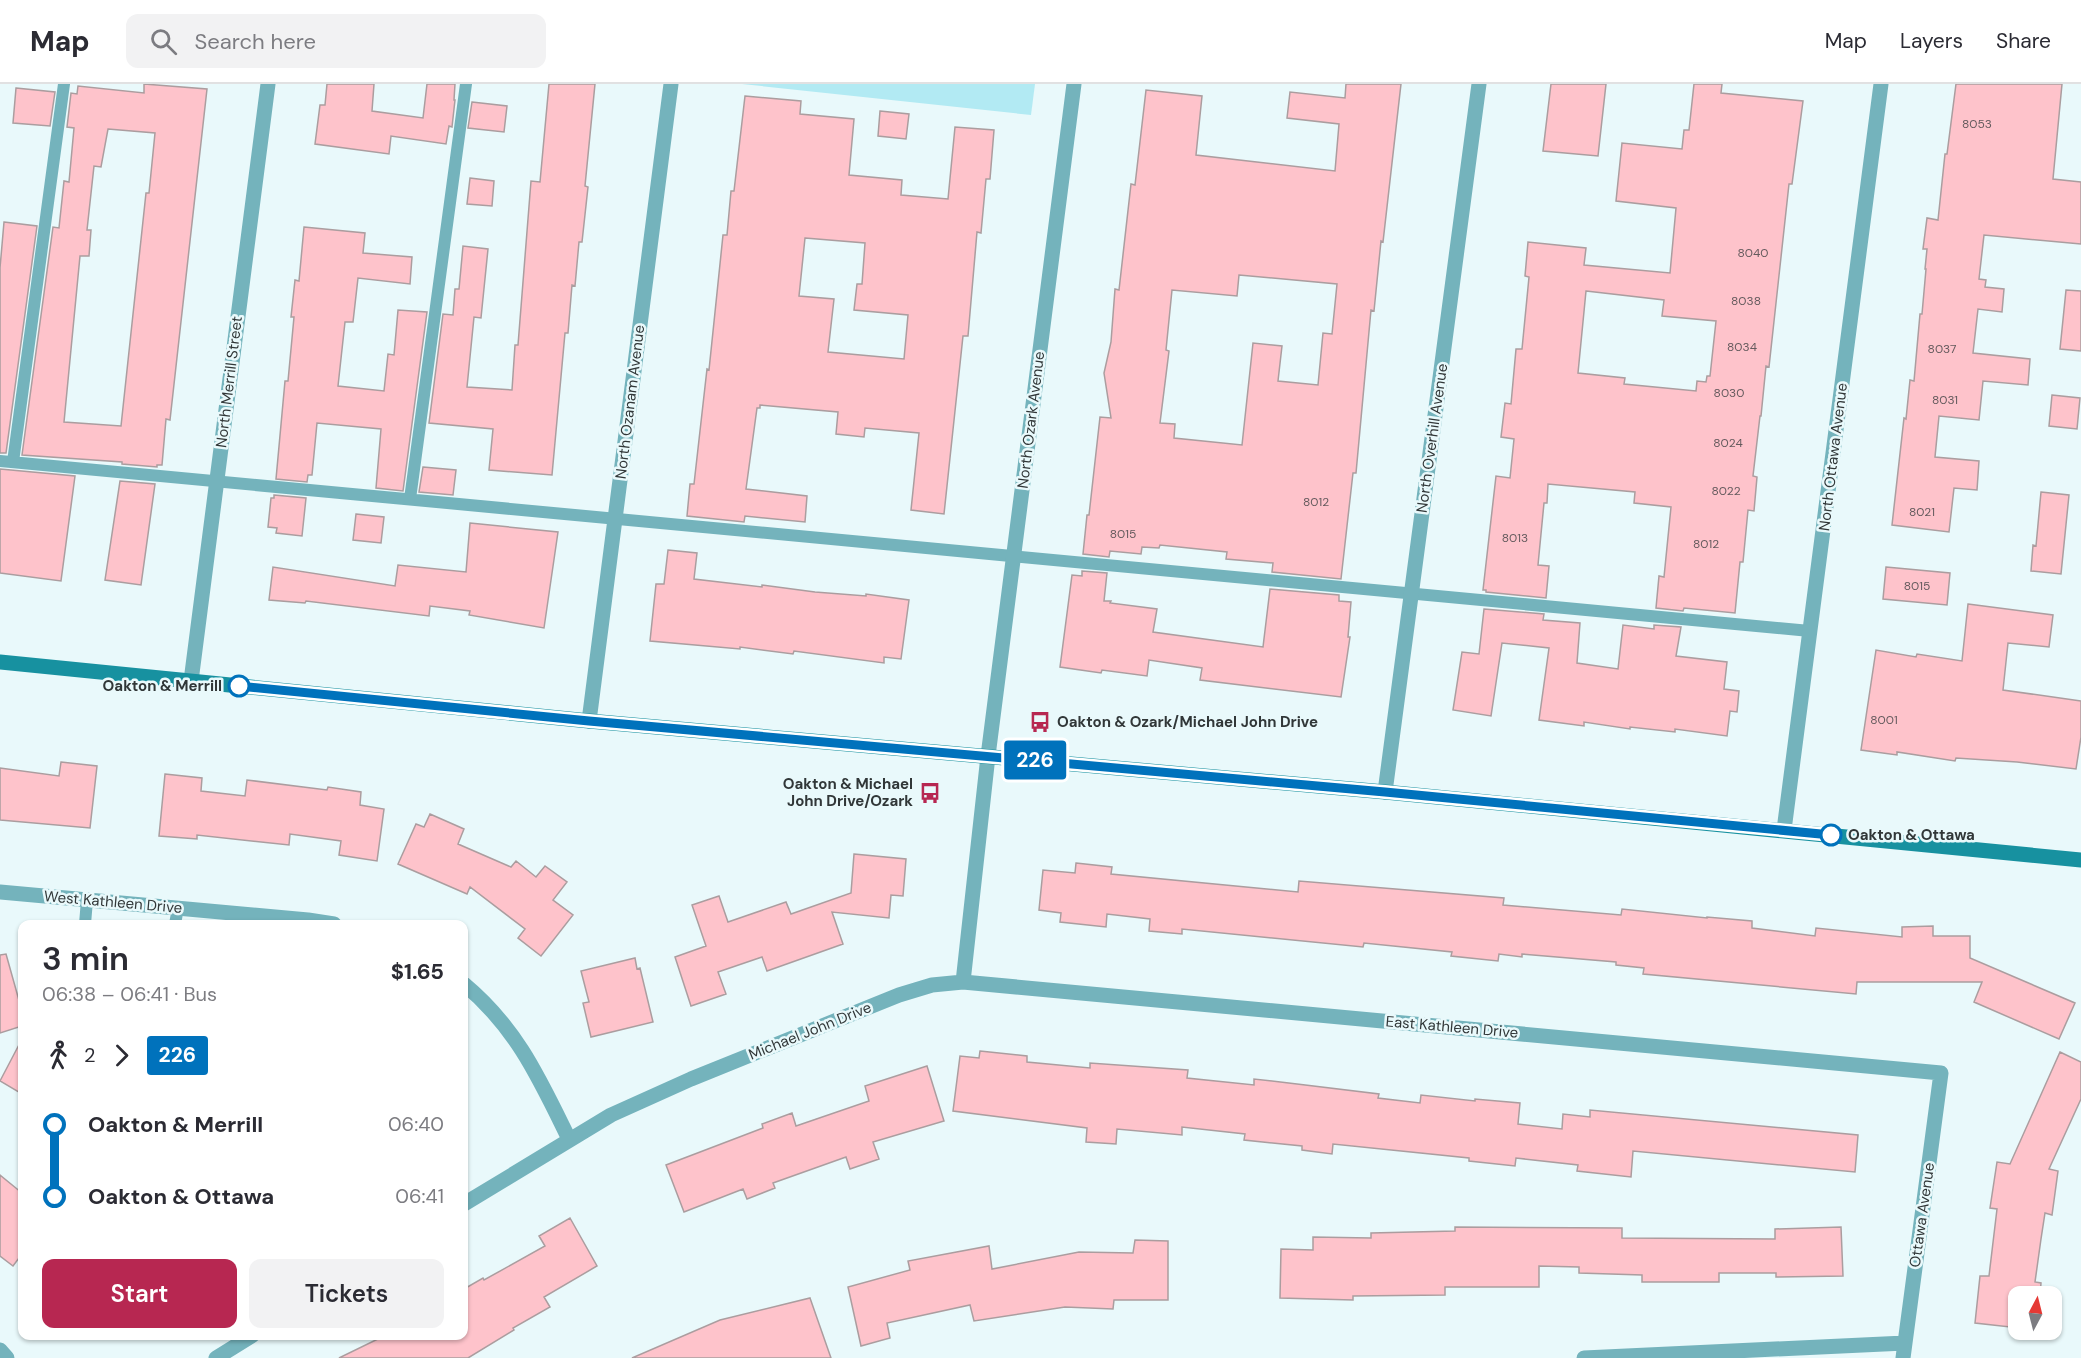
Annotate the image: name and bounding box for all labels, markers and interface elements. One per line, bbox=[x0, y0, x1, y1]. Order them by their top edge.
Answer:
search box bbox=[126, 14, 546, 68]
text: Map bbox=[30, 23, 90, 60]
icon: search bbox=[147, 25, 180, 58]
text: Search here bbox=[195, 27, 316, 56]
text: Map bbox=[1825, 27, 1867, 55]
text: Layers bbox=[1900, 27, 1963, 55]
text: Share bbox=[1996, 27, 2051, 55]
house number: 8053 bbox=[1962, 116, 1992, 132]
house number: 8040 bbox=[1738, 245, 1769, 261]
house number: 8038 bbox=[1731, 293, 1761, 309]
street label: North Merrill Street bbox=[211, 315, 247, 449]
street label: North Ozanam Avenue bbox=[611, 324, 649, 480]
house number: 8034 bbox=[1727, 339, 1757, 355]
house number: 8037 bbox=[1928, 341, 1956, 357]
street label: North Ozark Avenue bbox=[1013, 350, 1049, 490]
street label: North Overhill Avenue bbox=[1412, 362, 1452, 514]
street label: North Ottawa Avenue bbox=[1814, 382, 1852, 532]
house number: 8030 bbox=[1714, 385, 1744, 401]
house number: 8031 bbox=[1932, 392, 1958, 408]
house number: 8024 bbox=[1713, 435, 1743, 451]
house number: 8022 bbox=[1711, 483, 1741, 499]
house number: 8012 bbox=[1303, 494, 1329, 510]
house number: 8021 bbox=[1909, 504, 1935, 520]
house number: 8015 bbox=[1110, 526, 1136, 542]
house number: 8013 bbox=[1502, 530, 1528, 546]
house number: 8012 bbox=[1693, 536, 1719, 552]
house number: 8015 bbox=[1904, 578, 1930, 594]
marker: Oakton & Merrill bbox=[228, 675, 250, 697]
place label: Oakton & Merrill bbox=[103, 676, 222, 696]
bus stop icon: Oakton & Ozark/Michael John Drive bbox=[1028, 710, 1052, 734]
place label: Oakton & Ozark/Michael John Drive bbox=[1057, 712, 1318, 732]
house number: 8001 bbox=[1870, 712, 1898, 728]
line badge: 226 bbox=[1000, 740, 1070, 780]
text: 226 bbox=[1016, 746, 1054, 774]
place label: Oakton & Michael John Drive/Ozark bbox=[783, 774, 913, 811]
bus stop icon: Oakton & Michael John Drive/Ozark bbox=[918, 781, 942, 805]
marker: Oakton & Ottawa bbox=[1820, 824, 1842, 846]
place label: Oakton & Ottawa bbox=[1848, 825, 1975, 845]
street label: West Kathleen Drive bbox=[43, 886, 183, 918]
text: 3 min bbox=[42, 937, 129, 980]
text: $1.65 bbox=[391, 957, 444, 986]
text: 06:38 – 06:41 · Bus bbox=[42, 981, 217, 1007]
street label: Michael John Drive bbox=[746, 997, 874, 1065]
street label: East Kathleen Drive bbox=[1385, 1011, 1519, 1043]
icon: walk bbox=[42, 1039, 75, 1072]
icon: forward bbox=[105, 1039, 138, 1072]
text: 226 bbox=[159, 1041, 196, 1069]
text: 2 bbox=[84, 1042, 96, 1068]
text: Oakton & Merrill bbox=[88, 1110, 263, 1139]
text: 06:40 bbox=[388, 1111, 444, 1137]
street label: Ottawa Avenue bbox=[1905, 1161, 1939, 1269]
text: Oakton & Ottawa bbox=[88, 1182, 274, 1211]
text: 06:41 bbox=[395, 1183, 444, 1209]
button: Start bbox=[42, 1259, 237, 1328]
button: Tickets bbox=[249, 1259, 444, 1328]
north arrow bbox=[2008, 1286, 2062, 1340]
map controls bbox=[2008, 1286, 2062, 1340]

